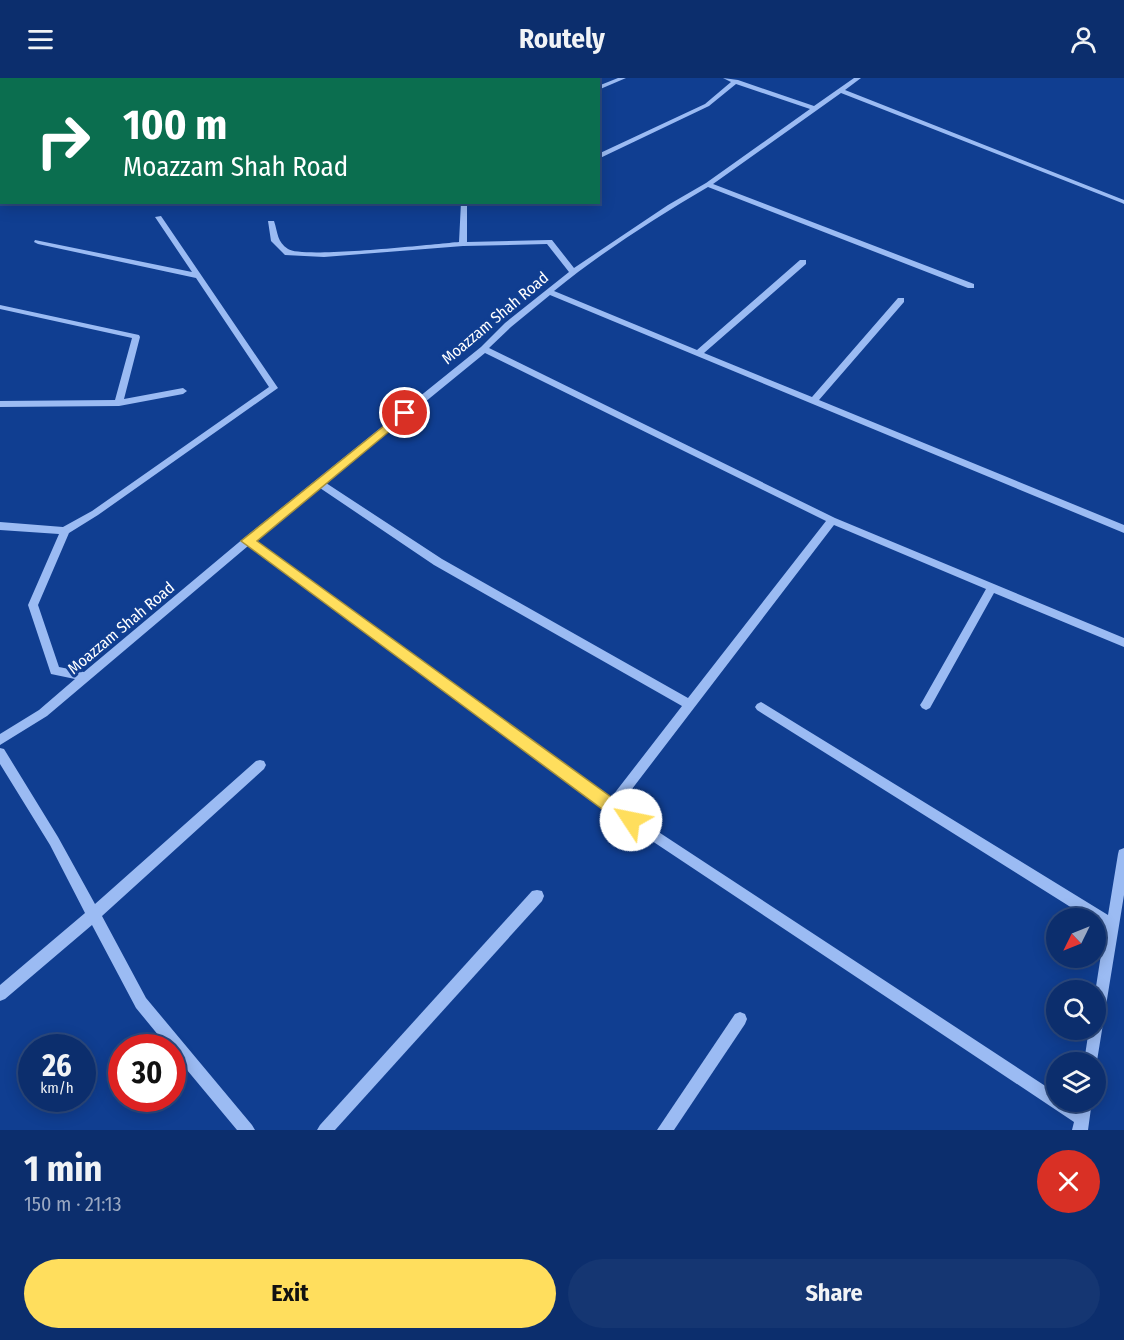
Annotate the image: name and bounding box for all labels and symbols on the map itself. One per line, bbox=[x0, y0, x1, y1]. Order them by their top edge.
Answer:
street label: Moazzam Shah Road bbox=[438, 268, 552, 368]
pin bbox=[379, 387, 430, 438]
street label: Moazzam Shah Road bbox=[64, 578, 178, 678]
position arrow bbox=[599, 788, 663, 852]
north arrow bbox=[1046, 908, 1106, 968]
speed limit sign: 30 bbox=[108, 1034, 186, 1112]

